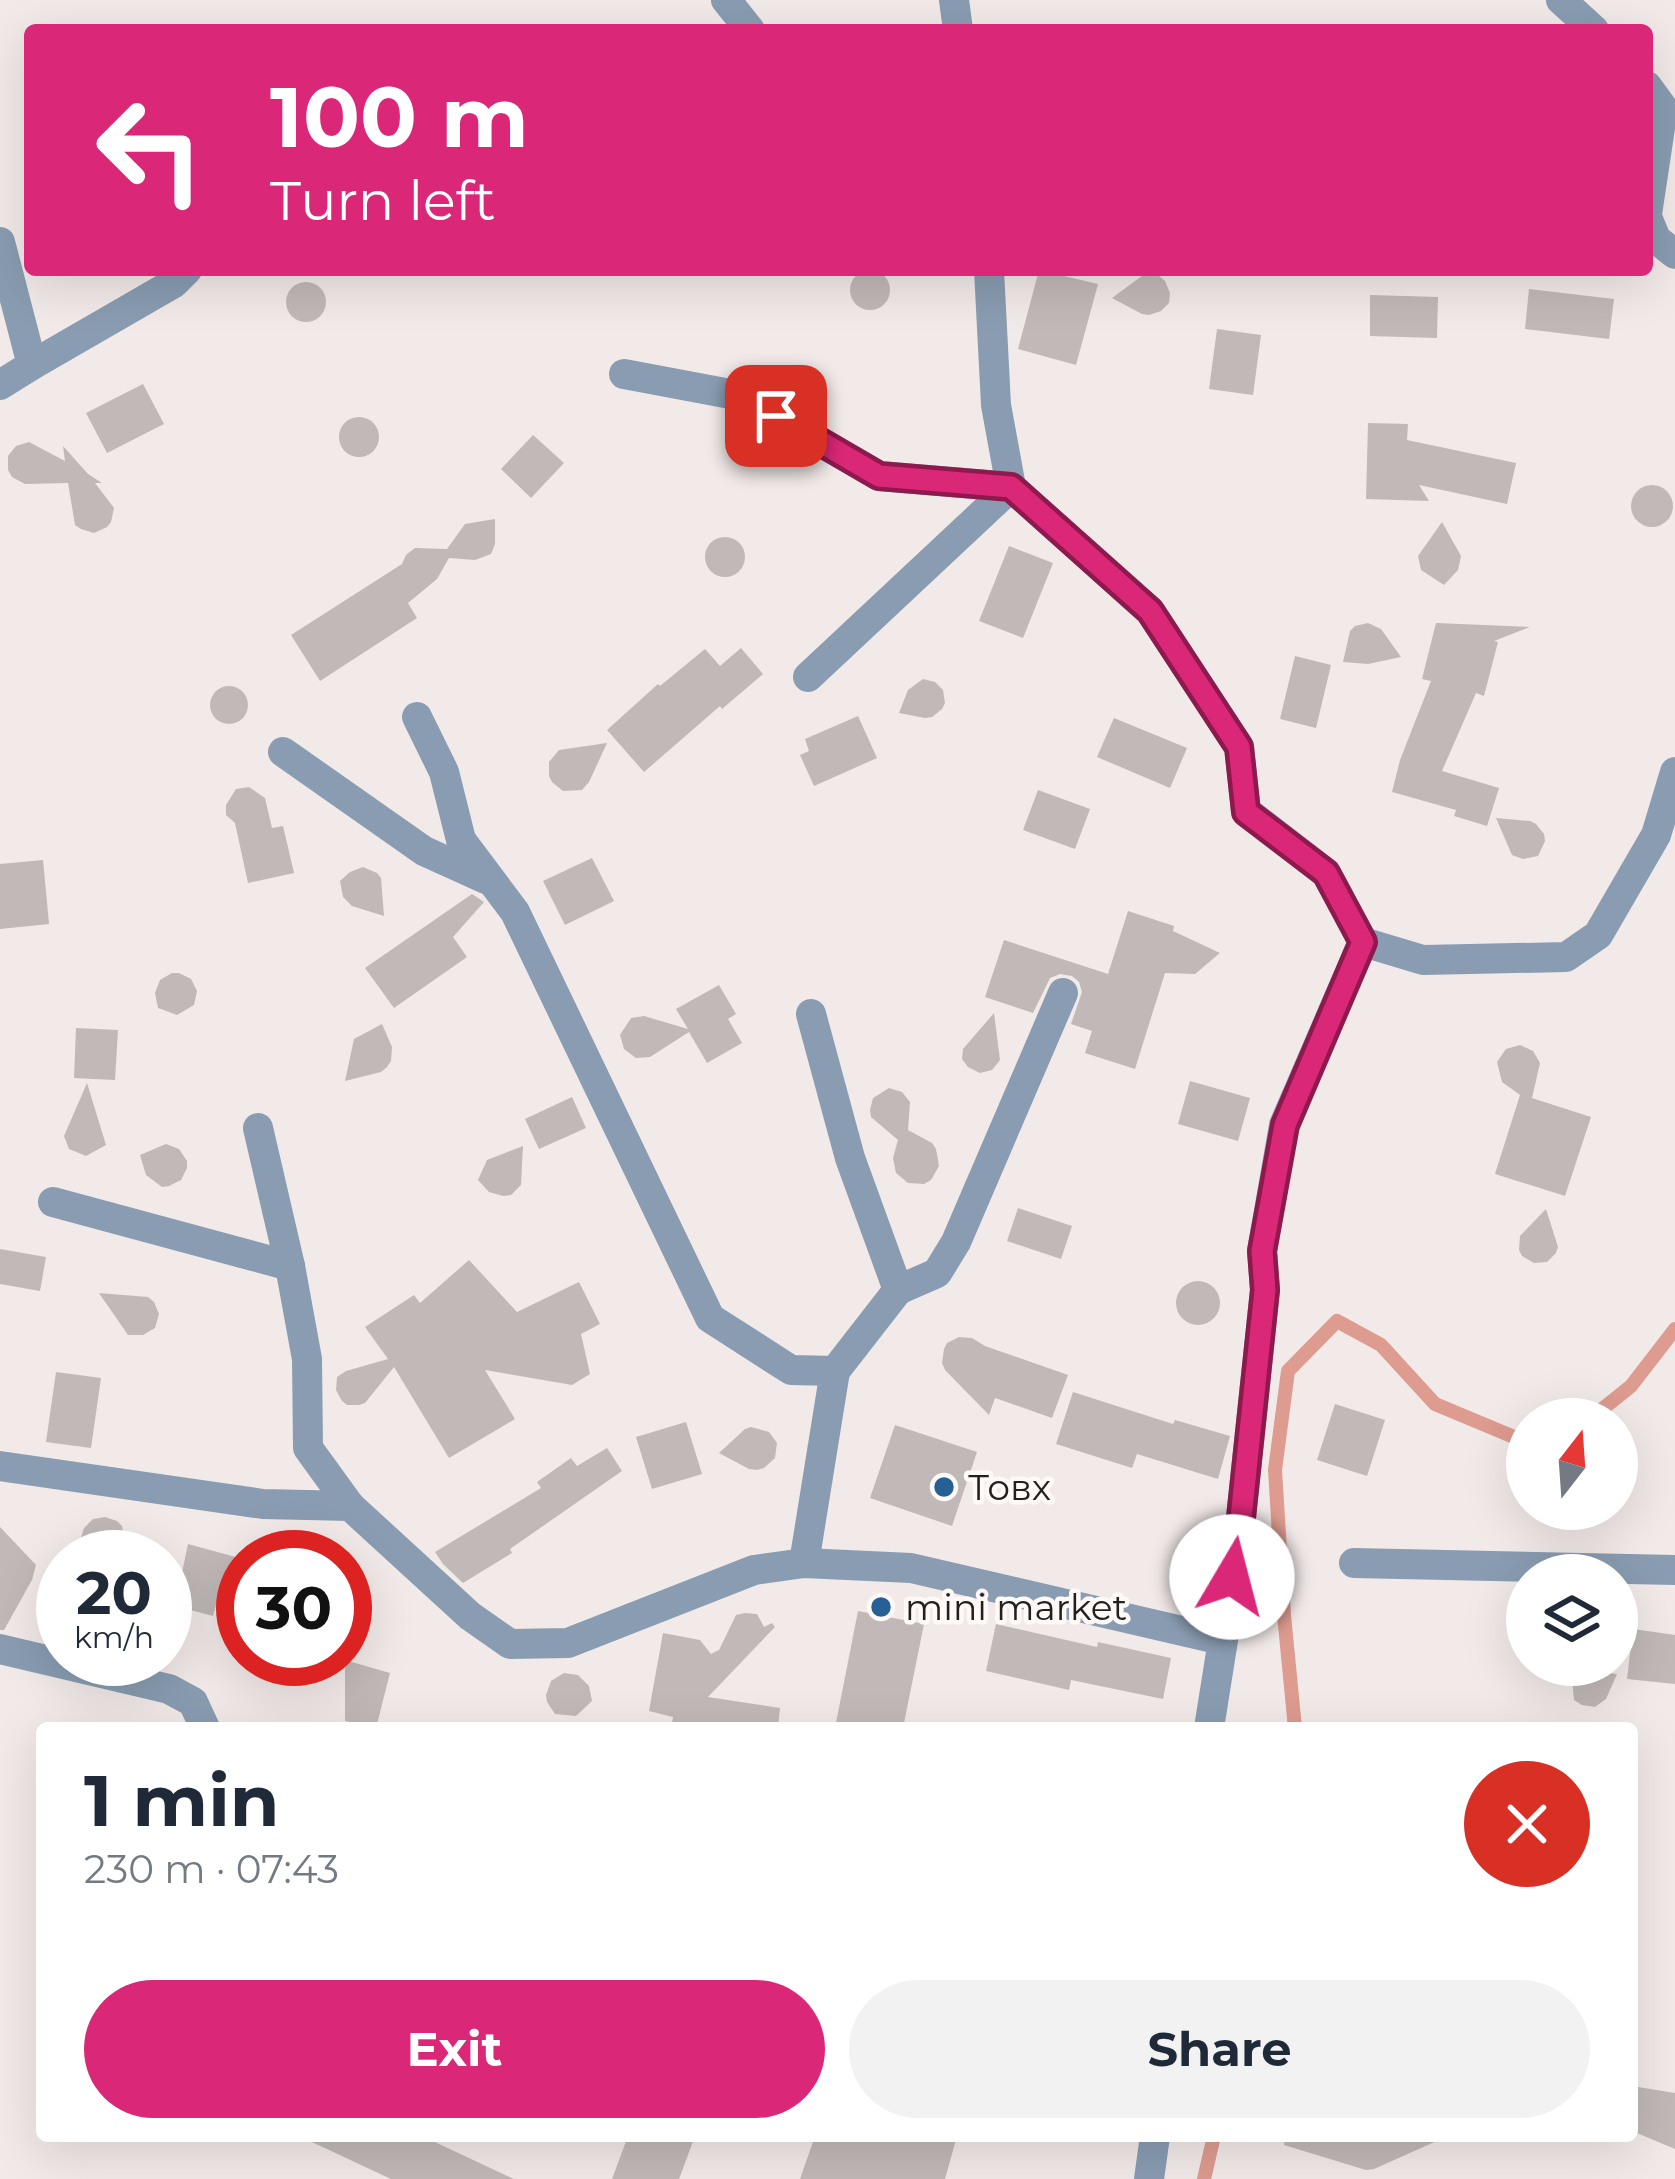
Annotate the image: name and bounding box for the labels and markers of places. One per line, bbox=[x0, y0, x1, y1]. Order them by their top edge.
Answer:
pin bbox=[725, 365, 827, 467]
place label: Товх bbox=[968, 1465, 1051, 1509]
marker: Товх bbox=[931, 1474, 957, 1500]
place label: mini market bbox=[905, 1585, 1127, 1629]
marker: mini market bbox=[868, 1594, 894, 1620]

